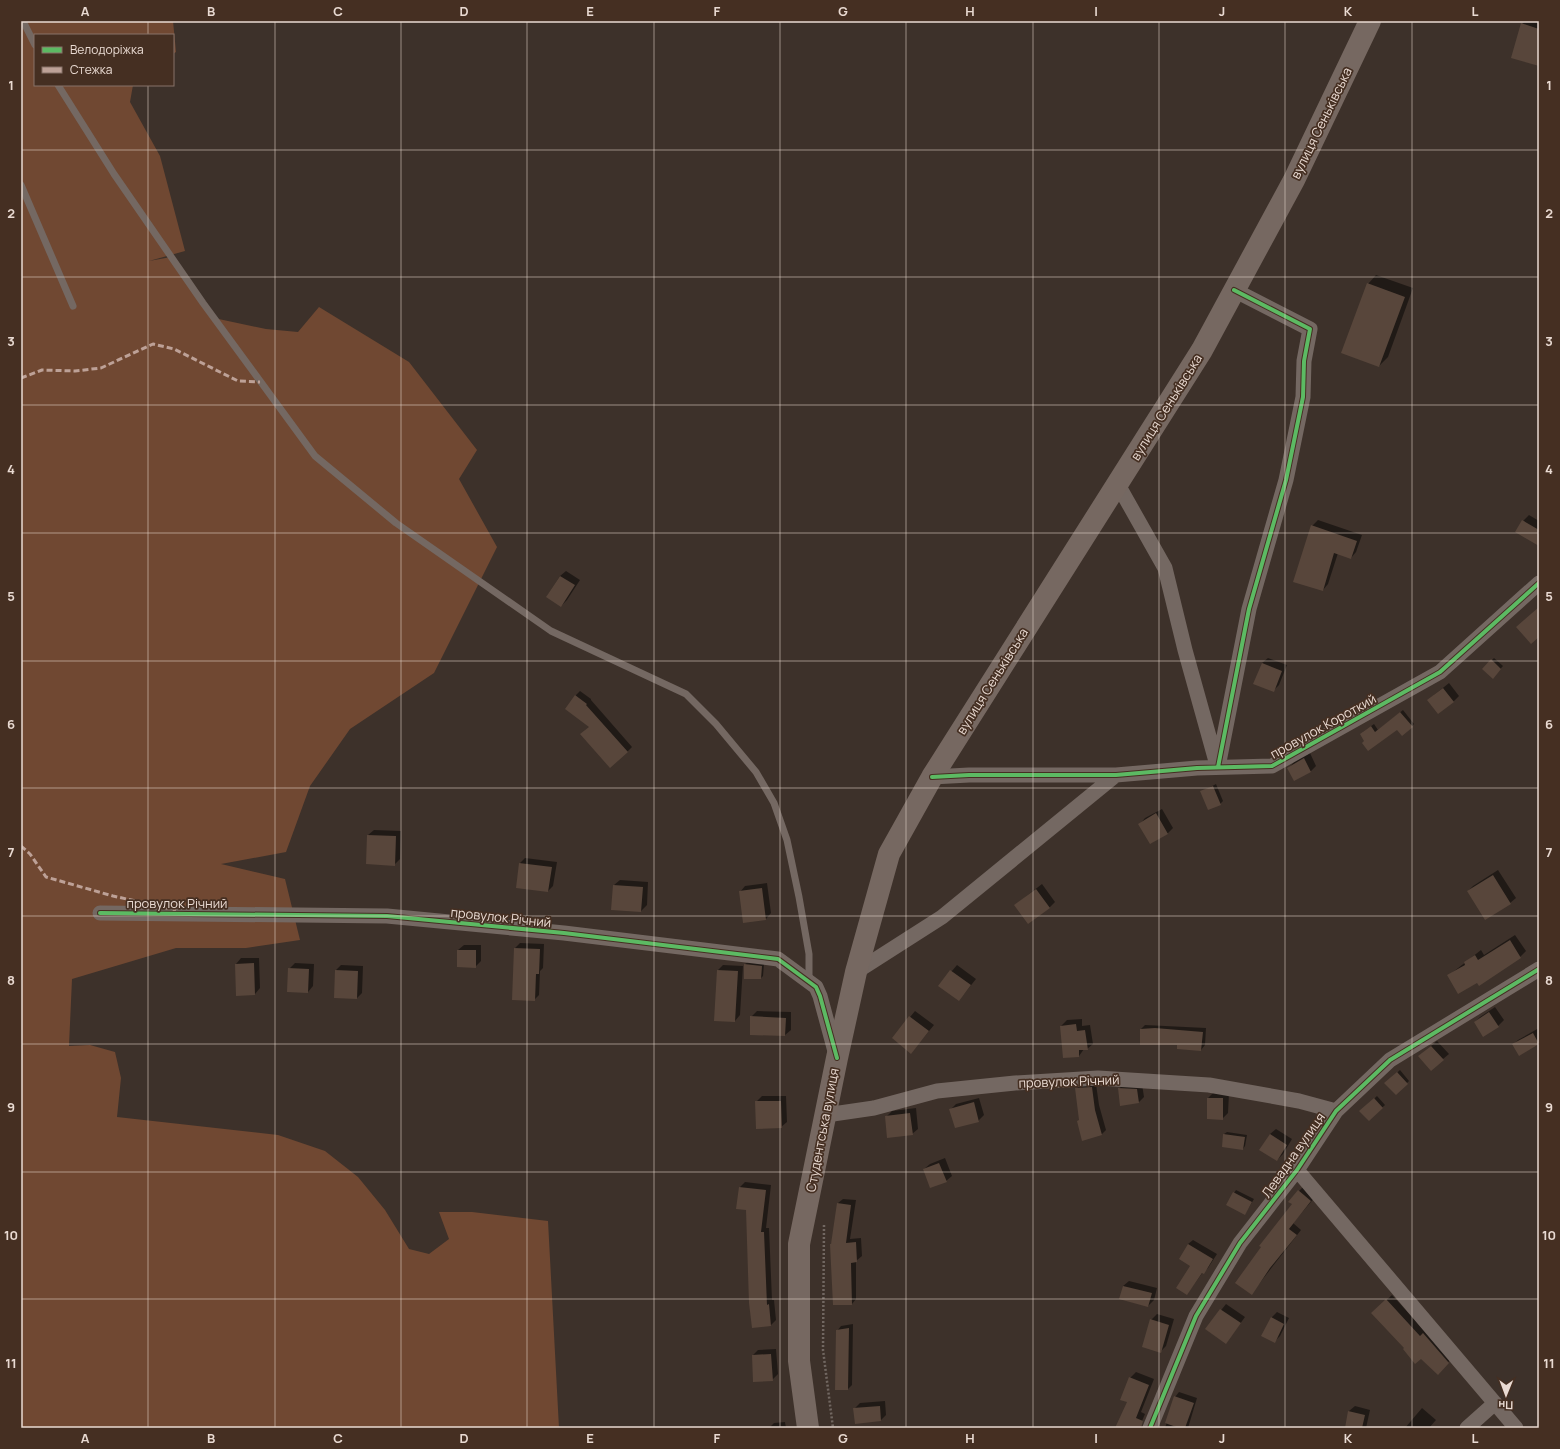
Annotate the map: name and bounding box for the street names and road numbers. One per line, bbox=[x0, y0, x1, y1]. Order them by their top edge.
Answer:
street label: вулиця Сенькiвська bbox=[1286, 64, 1356, 182]
street label: вулиця Сенькiвська bbox=[1126, 350, 1206, 464]
street label: вулиця Сенькiвська bbox=[952, 624, 1032, 738]
street label: провулок Короткий bbox=[1267, 689, 1379, 763]
street label: провулок Рiчний bbox=[127, 894, 228, 912]
street label: провулок Рiчний bbox=[450, 903, 552, 931]
street label: Студентська вулиця bbox=[801, 1066, 843, 1194]
street label: провулок Річний bbox=[1018, 1070, 1120, 1092]
street label: Левадна вулиця bbox=[1257, 1109, 1329, 1201]

